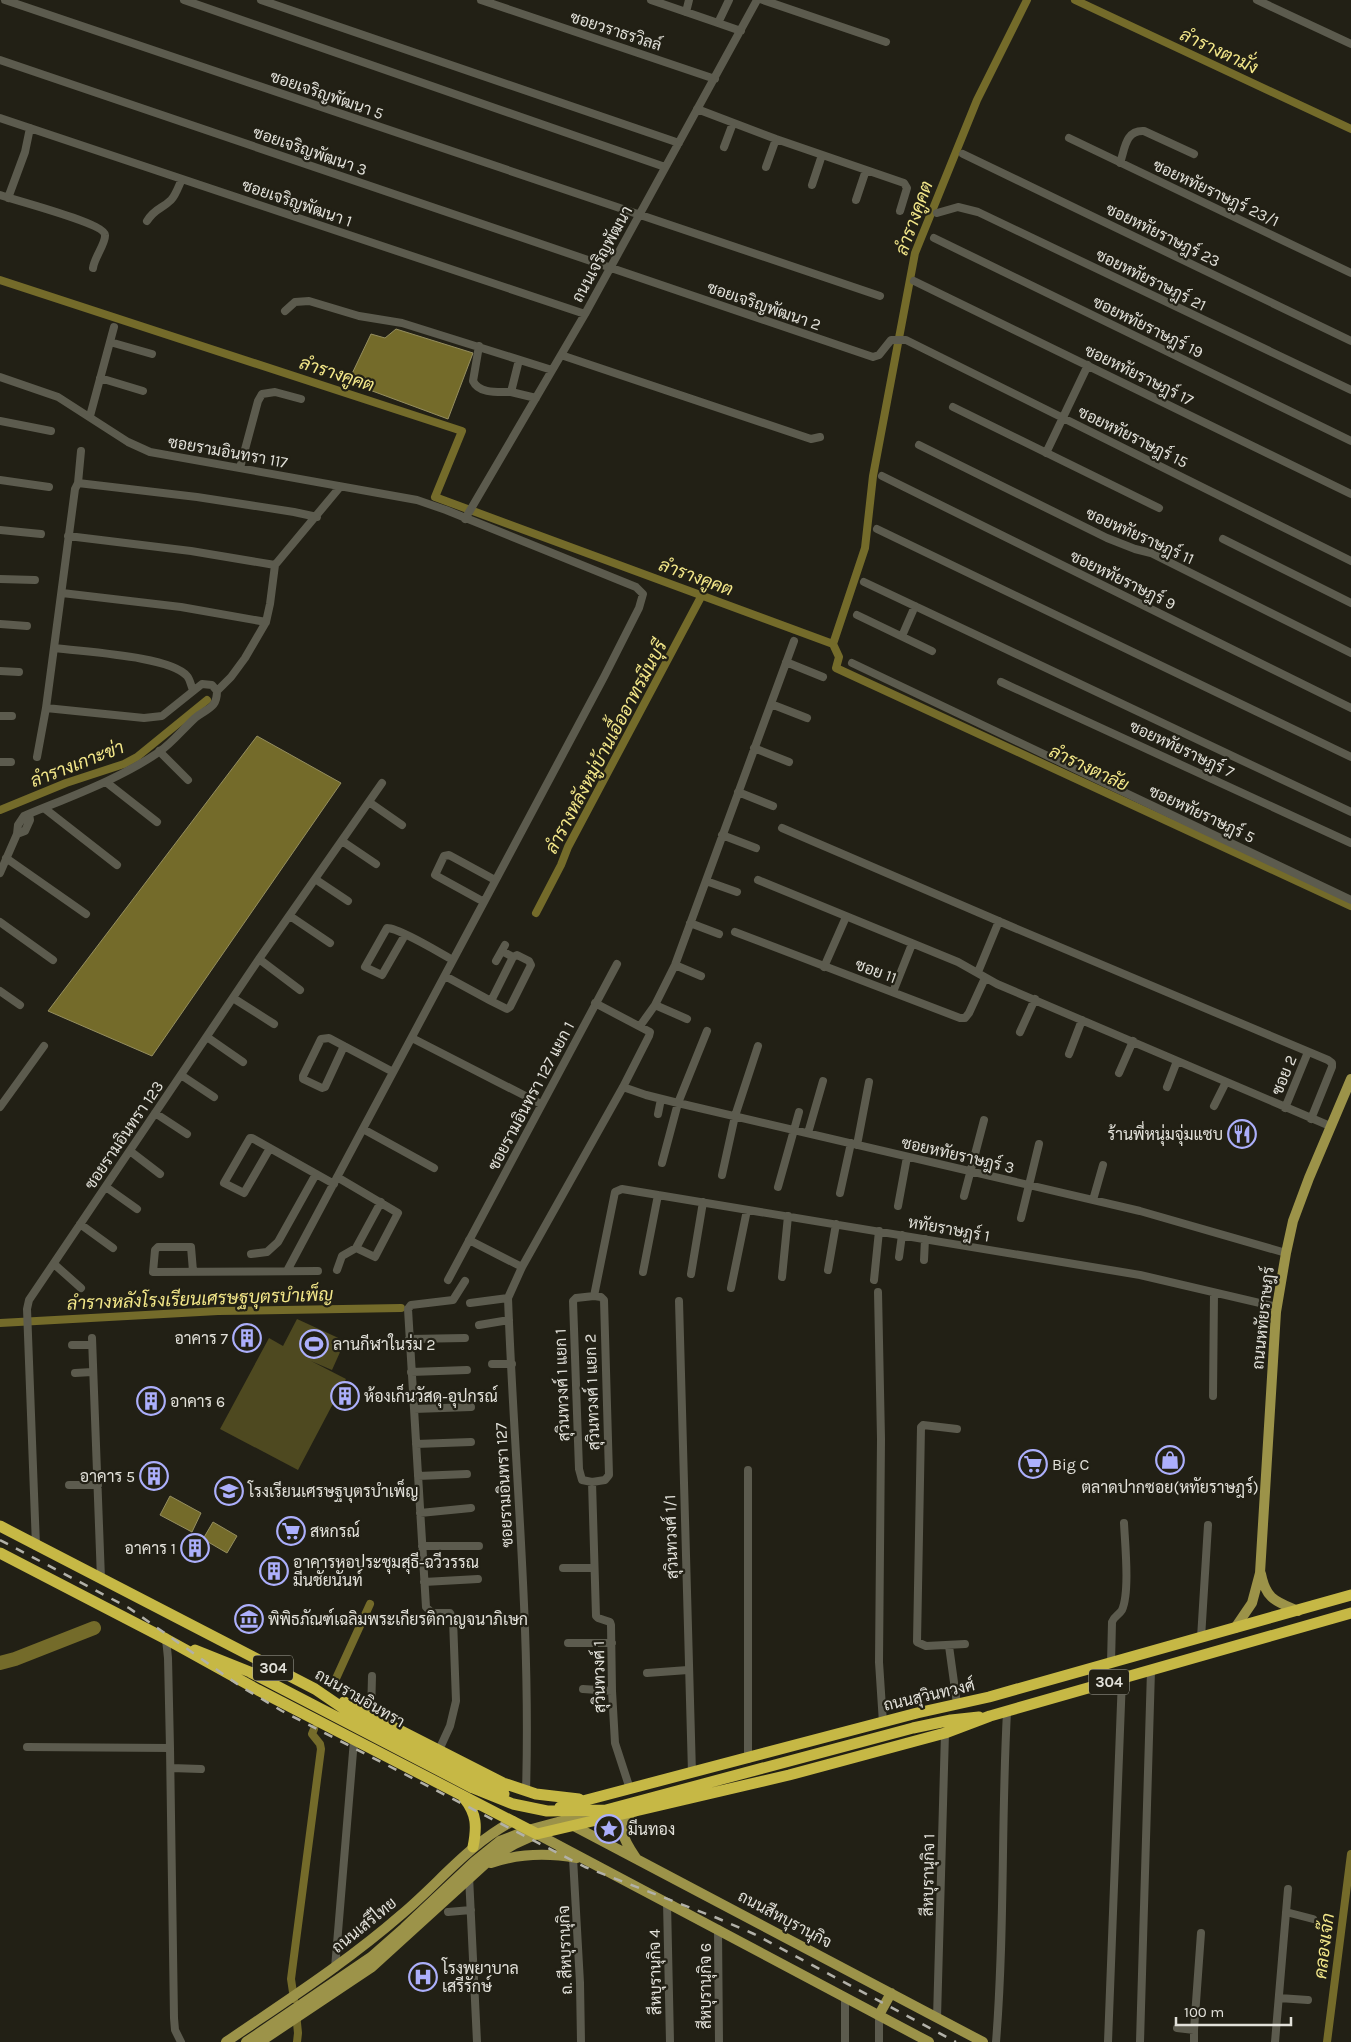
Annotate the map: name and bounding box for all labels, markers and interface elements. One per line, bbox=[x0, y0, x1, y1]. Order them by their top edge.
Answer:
street label: ซอยวราธรวิลล์ bbox=[568, 4, 665, 55]
water label: ลำรางตามั่ง bbox=[1176, 19, 1263, 79]
street label: ซอยเจริญพัฒนา 5 bbox=[268, 66, 387, 123]
street label: ซอยเจริญพัฒนา 3 bbox=[251, 122, 370, 179]
street label: ซอยหทัยราษฎร์ 23/1 bbox=[1150, 153, 1283, 231]
street label: ซอยเจริญพัฒนา 1 bbox=[239, 174, 355, 231]
water label: ลำรางคูคต bbox=[890, 178, 939, 259]
street label: ซอยหทัยราษฎร์ 23 bbox=[1102, 196, 1224, 272]
street label: ถนนเจริญพัฒนา bbox=[567, 202, 636, 306]
street label: ซอยหทัยราษฎร์ 21 bbox=[1092, 242, 1211, 316]
street label: ซอยเจริญพัฒนา 2 bbox=[705, 277, 824, 334]
street label: ซอยหทัยราษฎร์ 19 bbox=[1089, 289, 1208, 363]
street label: ซอยหทัยราษฎร์ 17 bbox=[1081, 338, 1198, 411]
water label: ลำรางคูคต bbox=[296, 352, 377, 398]
street label: ซอยหทัยราษฎร์ 15 bbox=[1074, 399, 1193, 473]
street label: ซอยรามอินทรา 117 bbox=[167, 432, 290, 472]
street label: ซอยหทัยราษฎร์ 11 bbox=[1083, 501, 1198, 569]
street label: ซอยหทัยราษฎร์ 9 bbox=[1067, 544, 1180, 615]
water label: ลำรางคูคต bbox=[655, 553, 736, 602]
water label: ลำรางหลังหมู่บ้านเอื้ออาทรมีนบุรี bbox=[536, 633, 674, 858]
street label: ซอยหทัยราษฎร์ 7 bbox=[1126, 714, 1239, 783]
water label: ลำรางเกาะข่า bbox=[27, 735, 127, 792]
water label: ลำรางตาลัย bbox=[1046, 740, 1132, 796]
street label: ซอยหทัยราษฎร์ 5 bbox=[1145, 778, 1259, 848]
street label: ซอย 11 bbox=[853, 955, 899, 987]
street label: ซอยรามอินทรา 127 แยก 1 bbox=[484, 1018, 578, 1174]
street label: ซอย 2 bbox=[1267, 1052, 1301, 1098]
street label: ซอยรามอินทรา 123 bbox=[81, 1077, 167, 1193]
restaurant icon: ร้านพี่หนุ่มจุ่มแซบ bbox=[1227, 1119, 1257, 1149]
place label: ร้านพี่หนุ่มจุ่มแซบ bbox=[1107, 1120, 1223, 1146]
street label: ซอยหทัยราษฎร์ 3 bbox=[899, 1130, 1017, 1178]
street label: หทัยราษฎร์ 1 bbox=[906, 1209, 992, 1247]
street label: ถนนหทัยราษฎร์ bbox=[1245, 1265, 1279, 1371]
water label: ลำรางหลังโรงเรียนเศรษฐบุตรบำเพ็ญ bbox=[66, 1280, 334, 1316]
building icon: อาคาร 7 bbox=[232, 1323, 262, 1353]
street label: สุวินทวงศ์ 1 แยก 1 bbox=[548, 1328, 575, 1442]
place label: อาคาร 7 bbox=[174, 1329, 228, 1348]
sports icon: ลานกีฬาในร่ม 2 bbox=[299, 1329, 329, 1359]
place label: ลานกีฬาในร่ม 2 bbox=[333, 1333, 436, 1354]
street label: สุวินทวงศ์ 1 แยก 2 bbox=[577, 1333, 606, 1451]
building icon: ห้องเก็นวัสดุ-อุปกรณ์ bbox=[330, 1381, 360, 1411]
place label: ห้องเก็นวัสดุ-อุปกรณ์ bbox=[364, 1383, 498, 1408]
building icon: อาคาร 6 bbox=[136, 1386, 166, 1416]
place label: อาคาร 6 bbox=[170, 1392, 225, 1411]
street label: ซอยรามอินทรา 127 bbox=[491, 1422, 517, 1548]
shop icon: ตลาดปากซอย(หทัยราษฎร์) bbox=[1155, 1445, 1185, 1475]
supermarket icon: Big C bbox=[1018, 1449, 1048, 1479]
place label: Big C bbox=[1052, 1455, 1090, 1474]
building icon: อาคาร 5 bbox=[139, 1461, 169, 1491]
place label: อาคาร 5 bbox=[80, 1467, 135, 1486]
place label: ตลาดปากซอย(หทัยราษฎร์) bbox=[1081, 1475, 1259, 1498]
school or university icon: โรงเรียนเศรษฐบุตรบำเพ็ญ bbox=[214, 1476, 244, 1506]
place label: โรงเรียนเศรษฐบุตรบำเพ็ญ bbox=[247, 1478, 419, 1503]
street label: สุวินทวงศ์ 1/1 bbox=[657, 1494, 684, 1580]
supermarket icon: สหกรณ์ bbox=[276, 1516, 306, 1546]
place label: สหกรณ์ bbox=[310, 1519, 360, 1541]
building icon: อาคาร 1 bbox=[180, 1533, 210, 1563]
place label: อาคาร 1 bbox=[125, 1539, 176, 1558]
place label: อาคารหอประชุมสุธี-ฉวีวรรณ มีนชัยนันท์ bbox=[293, 1551, 479, 1590]
building icon: อาคารหอประชุมสุธี-ฉวีวรรณ มีนชัยนันท์ bbox=[259, 1556, 289, 1586]
museum icon: พิพิธภัณฑ์เฉลิมพระเกียรติกาญจนาภิเษก bbox=[234, 1604, 264, 1634]
place label: พิพิธภัณฑ์เฉลิมพระเกียรติกาญจนาภิเษก bbox=[268, 1607, 528, 1629]
street label: สุวินทวงศ์ 1 bbox=[586, 1641, 611, 1713]
road number: 304 bbox=[253, 1656, 293, 1680]
street label: ถนนรามอินทรา bbox=[312, 1665, 408, 1731]
road number: 304 bbox=[1089, 1670, 1129, 1694]
street label: ถนนสุวินทวงศ์ bbox=[881, 1672, 977, 1717]
place icon: มีนทอง bbox=[594, 1814, 624, 1844]
place label: มีนทอง bbox=[628, 1818, 675, 1839]
street label: สีหบุรานุกิจ 1 bbox=[916, 1833, 940, 1917]
street label: ถนนสีหบุรานุกิจ bbox=[734, 1885, 836, 1953]
street label: ถนนเสรีไทย bbox=[327, 1892, 400, 1957]
street label: ถ. สีหบุรานุกิจ bbox=[552, 1905, 578, 1995]
water label: คลองเจ๊ก bbox=[1308, 1912, 1339, 1980]
street label: สีหบุรานุกิจ 4 bbox=[643, 1929, 667, 2015]
street label: สีหบุรานุกิจ 6 bbox=[694, 1943, 717, 2029]
place label: โรงพยาบาล เสรีรักษ์ bbox=[441, 1957, 519, 1996]
hospital icon: โรงพยาบาล เสรีรักษ์ bbox=[408, 1962, 438, 1992]
scale bar bbox=[1176, 1994, 1291, 2026]
text: 100 m bbox=[1184, 2003, 1224, 2021]

